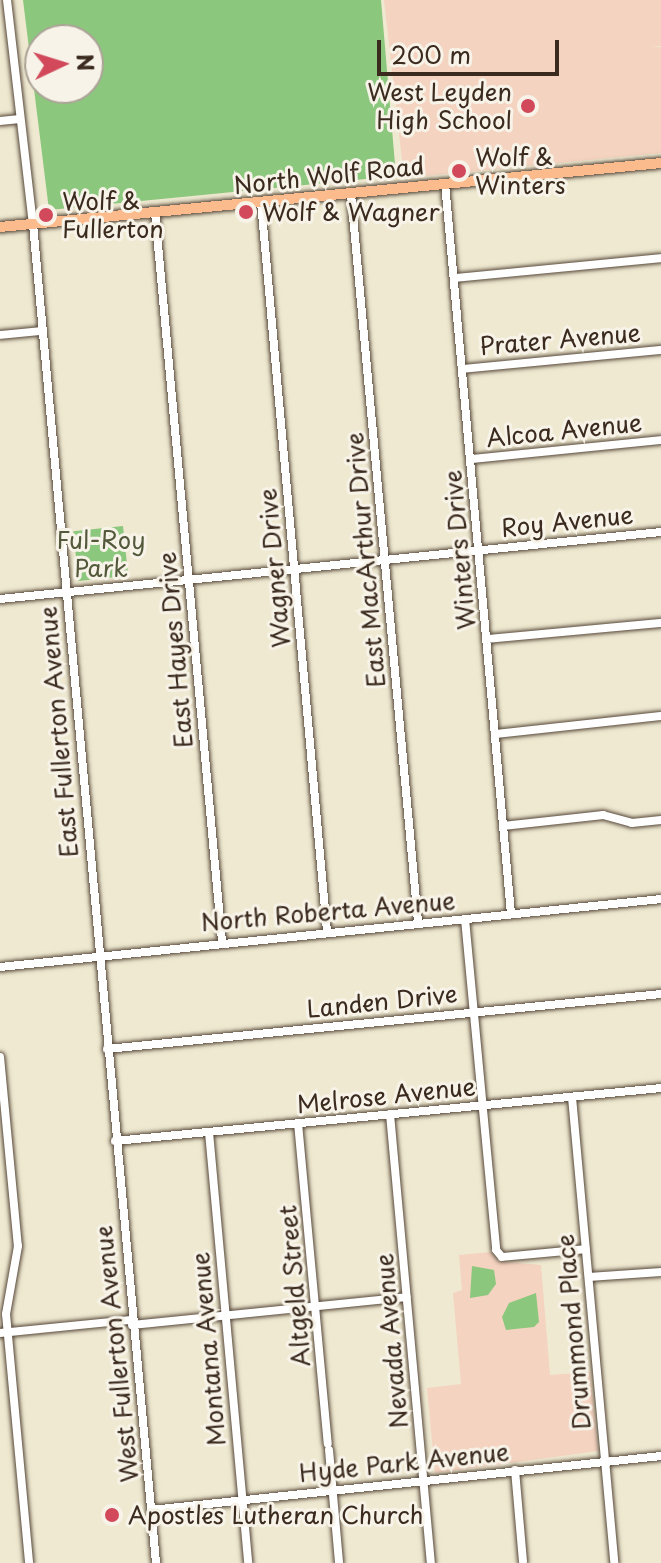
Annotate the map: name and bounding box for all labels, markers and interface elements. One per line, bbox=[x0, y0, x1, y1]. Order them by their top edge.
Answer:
north arrow bbox=[24, 24, 104, 104]
scale bar bbox=[381, 24, 563, 74]
text: 200 m bbox=[391, 36, 471, 72]
text: N bbox=[69, 53, 104, 72]
place label: West Leyden High School bbox=[369, 78, 512, 134]
marker: West Leyden High School bbox=[519, 97, 537, 115]
place label: Wolf & Winters bbox=[475, 143, 566, 199]
street label: North Wolf Road bbox=[231, 151, 427, 199]
marker: Wolf & Winters bbox=[450, 162, 468, 180]
place label: Wolf & Fullerton bbox=[62, 187, 164, 243]
place label: Wolf & Wagner bbox=[262, 198, 440, 226]
marker: Wolf & Wagner bbox=[237, 203, 255, 221]
marker: Wolf & Fullerton bbox=[37, 206, 55, 224]
street label: Prater Avenue bbox=[478, 318, 642, 360]
street label: Alcoa Avenue bbox=[485, 408, 643, 452]
street label: East MacArthur Drive bbox=[339, 430, 391, 690]
street label: Winters Drive bbox=[438, 469, 480, 631]
street label: Wagner Drive bbox=[253, 486, 295, 650]
street label: Roy Avenue bbox=[499, 500, 635, 542]
park label: Ful-Roy Park bbox=[57, 526, 145, 582]
street label: East Hayes Drive bbox=[152, 550, 198, 750]
street label: East Fullerton Avenue bbox=[33, 607, 83, 857]
street label: North Roberta Avenue bbox=[199, 885, 457, 937]
street label: Landen Drive bbox=[305, 979, 459, 1023]
street label: Melrose Avenue bbox=[295, 1071, 477, 1119]
street label: Altgeld Street bbox=[273, 1204, 315, 1368]
street label: West Fullerton Avenue bbox=[88, 1225, 144, 1483]
street label: Drummond Place bbox=[550, 1233, 596, 1431]
street label: Montana Avenue bbox=[185, 1251, 231, 1447]
street label: Nevada Avenue bbox=[369, 1252, 413, 1430]
street label: Hyde Park Avenue bbox=[298, 1437, 510, 1487]
place label: Apostles Lutheran Church bbox=[128, 1501, 425, 1529]
marker: Apostles Lutheran Church bbox=[103, 1506, 121, 1524]

